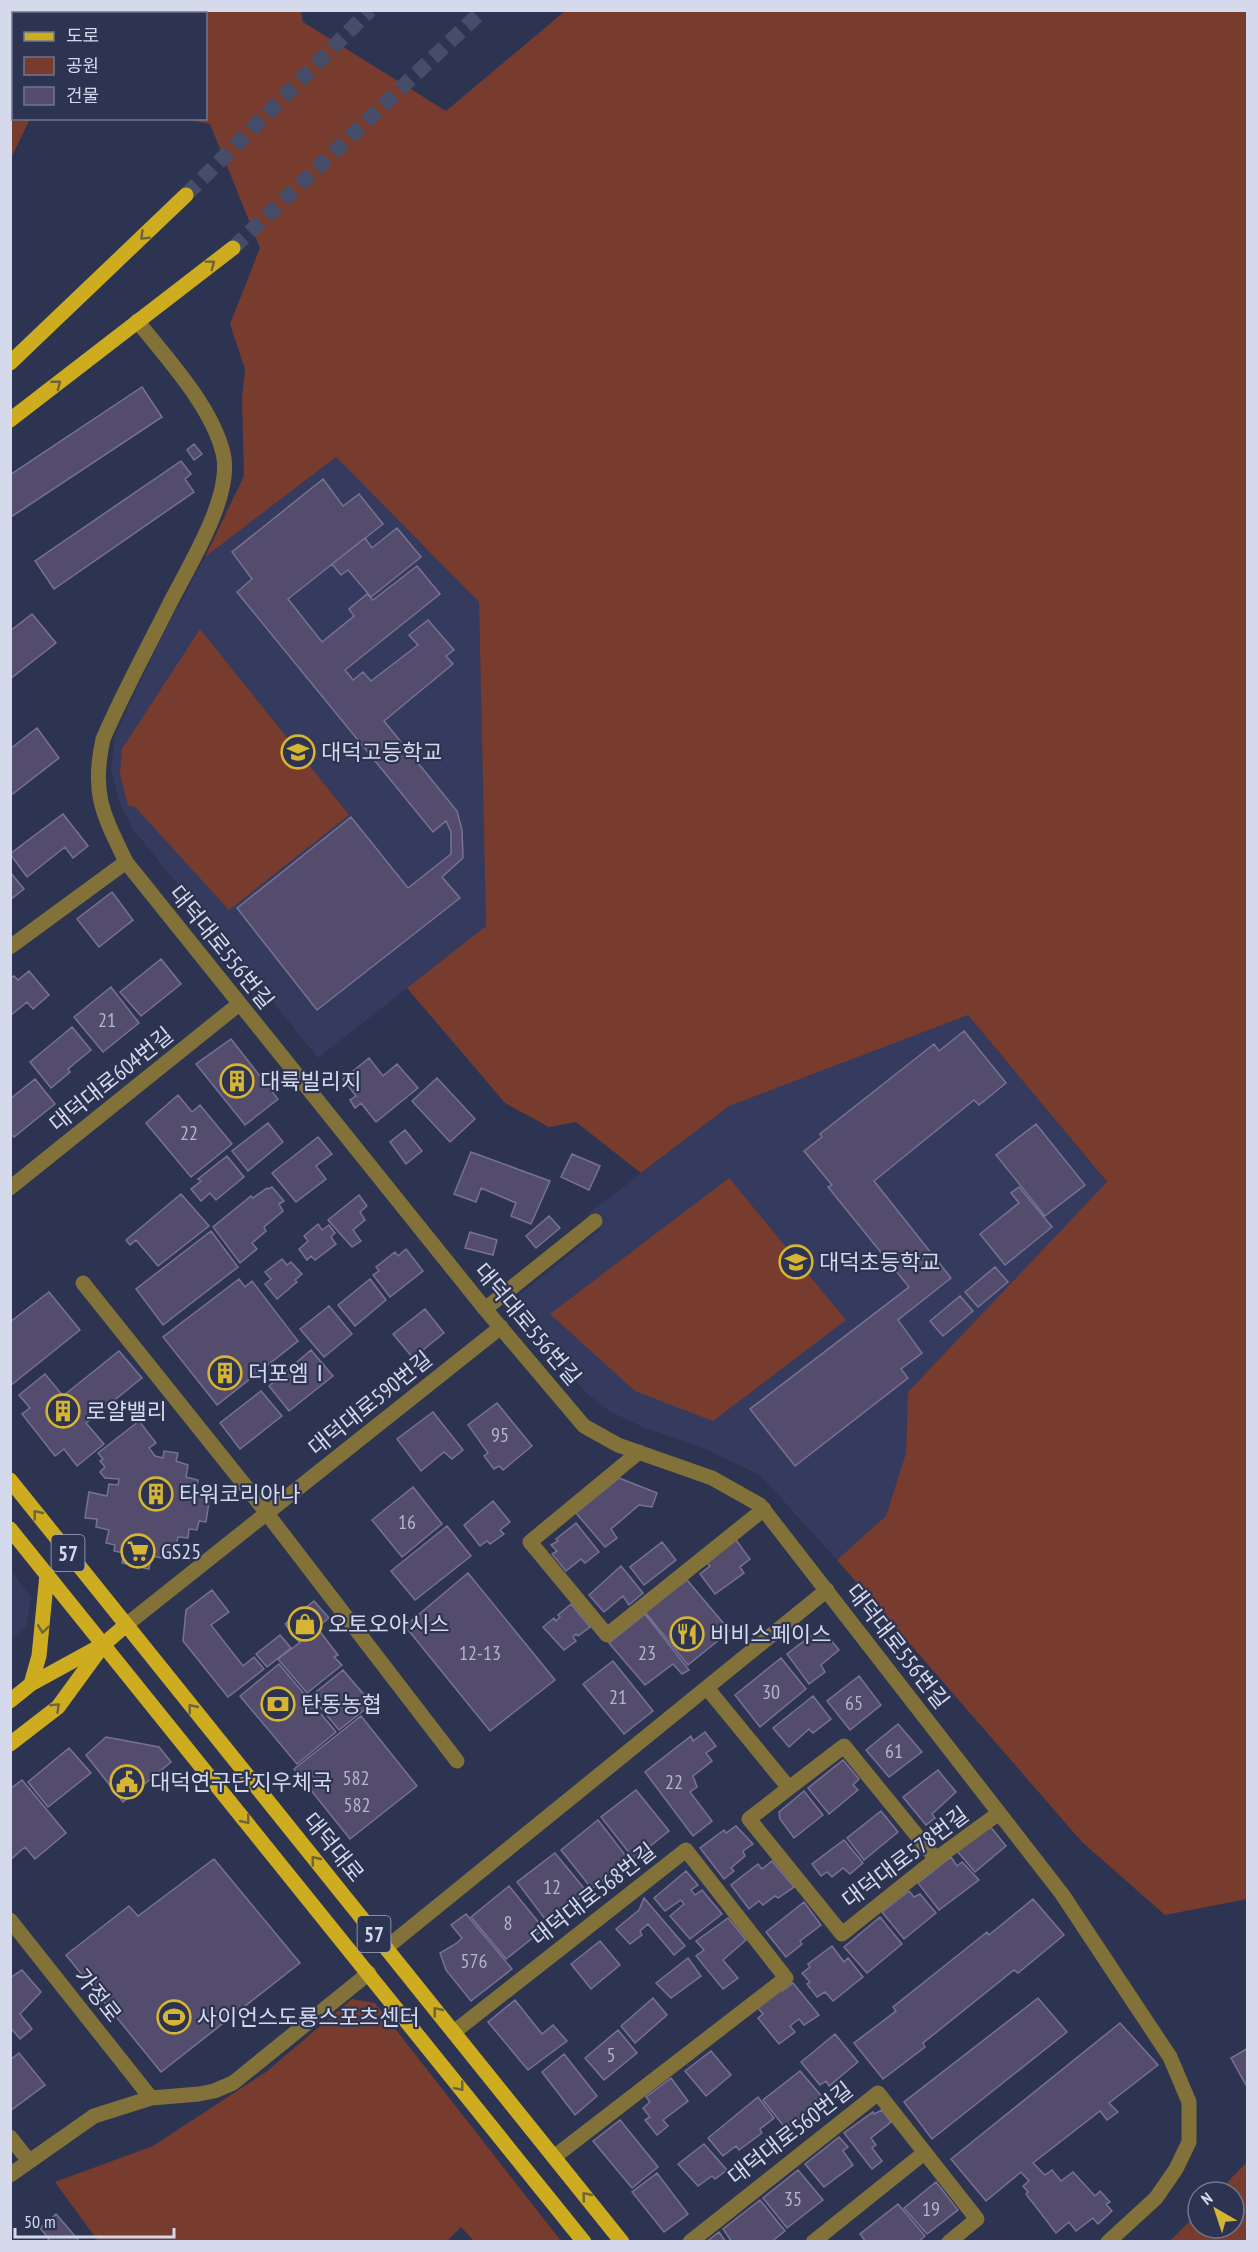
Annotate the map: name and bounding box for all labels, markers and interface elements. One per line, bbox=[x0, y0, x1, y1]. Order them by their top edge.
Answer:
legend bbox=[12, 12, 207, 120]
text: 도로 bbox=[66, 24, 99, 47]
text: 공원 bbox=[66, 54, 99, 77]
text: 건물 bbox=[66, 84, 99, 107]
one-way arrow bbox=[140, 228, 151, 239]
one-way arrow bbox=[204, 261, 215, 272]
one-way arrow bbox=[50, 380, 61, 391]
school or university icon: 대덕고등학교 bbox=[280, 734, 316, 770]
place label: 대덕고등학교 bbox=[321, 738, 442, 766]
street label: 대덕대로556번길 bbox=[164, 879, 280, 1015]
house number: 21 bbox=[98, 1007, 116, 1033]
street label: 대덕대로604번길 bbox=[43, 1021, 179, 1137]
building icon: 대륙빌리지 bbox=[219, 1063, 255, 1099]
place label: 대륙빌리지 bbox=[260, 1067, 361, 1095]
house number: 22 bbox=[180, 1120, 198, 1146]
school or university icon: 대덕초등학교 bbox=[778, 1244, 814, 1280]
place label: 대덕초등학교 bbox=[819, 1248, 940, 1276]
street label: 대덕대로556번길 bbox=[469, 1257, 587, 1391]
street label: 대덕대로590번길 bbox=[302, 1345, 438, 1461]
building icon: 더포엠Ⅰ bbox=[207, 1355, 243, 1391]
place label: 더포엠Ⅰ bbox=[248, 1359, 331, 1387]
building icon: 로얄밸리 bbox=[45, 1393, 81, 1429]
place label: 로얄밸리 bbox=[86, 1397, 167, 1425]
house number: 95 bbox=[491, 1422, 509, 1448]
building icon: 타워코리아나 bbox=[138, 1476, 174, 1512]
place label: 타워코리아나 bbox=[179, 1480, 300, 1508]
house number: 16 bbox=[398, 1509, 416, 1535]
one-way arrow bbox=[34, 1510, 45, 1521]
supermarket icon: GS25 bbox=[120, 1533, 156, 1569]
road number: 57 bbox=[52, 1535, 84, 1571]
place label: GS25 bbox=[161, 1537, 201, 1565]
street label: 대덕대로556번길 bbox=[840, 1578, 956, 1714]
shop icon: 오토오아시스 bbox=[287, 1606, 323, 1642]
place label: 오토오아시스 bbox=[328, 1610, 449, 1638]
restaurant icon: 비비스페이스 bbox=[669, 1616, 705, 1652]
place label: 비비스페이스 bbox=[710, 1620, 831, 1648]
one-way arrow bbox=[37, 1625, 49, 1634]
house number: 12-13 bbox=[459, 1640, 501, 1666]
house number: 23 bbox=[638, 1640, 656, 1666]
house number: 30 bbox=[762, 1679, 780, 1705]
house number: 21 bbox=[609, 1684, 627, 1710]
bank icon: 탄동농협 bbox=[260, 1686, 296, 1722]
place label: 탄동농협 bbox=[301, 1690, 382, 1718]
house number: 65 bbox=[845, 1690, 863, 1716]
one-way arrow bbox=[48, 1704, 59, 1715]
one-way arrow bbox=[189, 1704, 200, 1715]
house number: 61 bbox=[885, 1738, 903, 1764]
public building icon: 대덕연구단지우체국 bbox=[109, 1764, 145, 1800]
house number: 582 bbox=[343, 1765, 370, 1791]
place label: 대덕연구단지우체국 bbox=[150, 1768, 332, 1796]
house number: 22 bbox=[665, 1769, 683, 1795]
house number: 582 bbox=[344, 1792, 371, 1818]
street label: 대덕대로578번길 bbox=[836, 1800, 974, 1914]
street label: 대덕대로 bbox=[298, 1807, 370, 1887]
one-way arrow bbox=[239, 1814, 250, 1825]
street label: 대덕대로568번길 bbox=[525, 1836, 661, 1952]
one-way arrow bbox=[311, 1855, 322, 1866]
house number: 12 bbox=[543, 1874, 561, 1900]
house number: 8 bbox=[504, 1910, 513, 1936]
road number: 57 bbox=[358, 1916, 391, 1952]
house number: 576 bbox=[461, 1948, 488, 1974]
street label: 가정로 bbox=[68, 1962, 128, 2028]
sports icon: 사이언스도룡스포츠센터 bbox=[156, 1999, 192, 2035]
place label: 사이언스도룡스포츠센터 bbox=[197, 2003, 420, 2031]
one-way arrow bbox=[433, 2007, 444, 2018]
house number: 5 bbox=[607, 2042, 616, 2068]
street label: 대덕대로560번길 bbox=[722, 2075, 858, 2191]
one-way arrow bbox=[453, 2080, 464, 2091]
north arrow bbox=[1186, 2180, 1246, 2240]
house number: 35 bbox=[784, 2186, 802, 2212]
text: N bbox=[1197, 2188, 1216, 2209]
one-way arrow bbox=[582, 2192, 593, 2203]
house number: 19 bbox=[922, 2196, 940, 2222]
scale bar bbox=[15, 2201, 174, 2239]
text: 50 m bbox=[24, 2210, 56, 2233]

